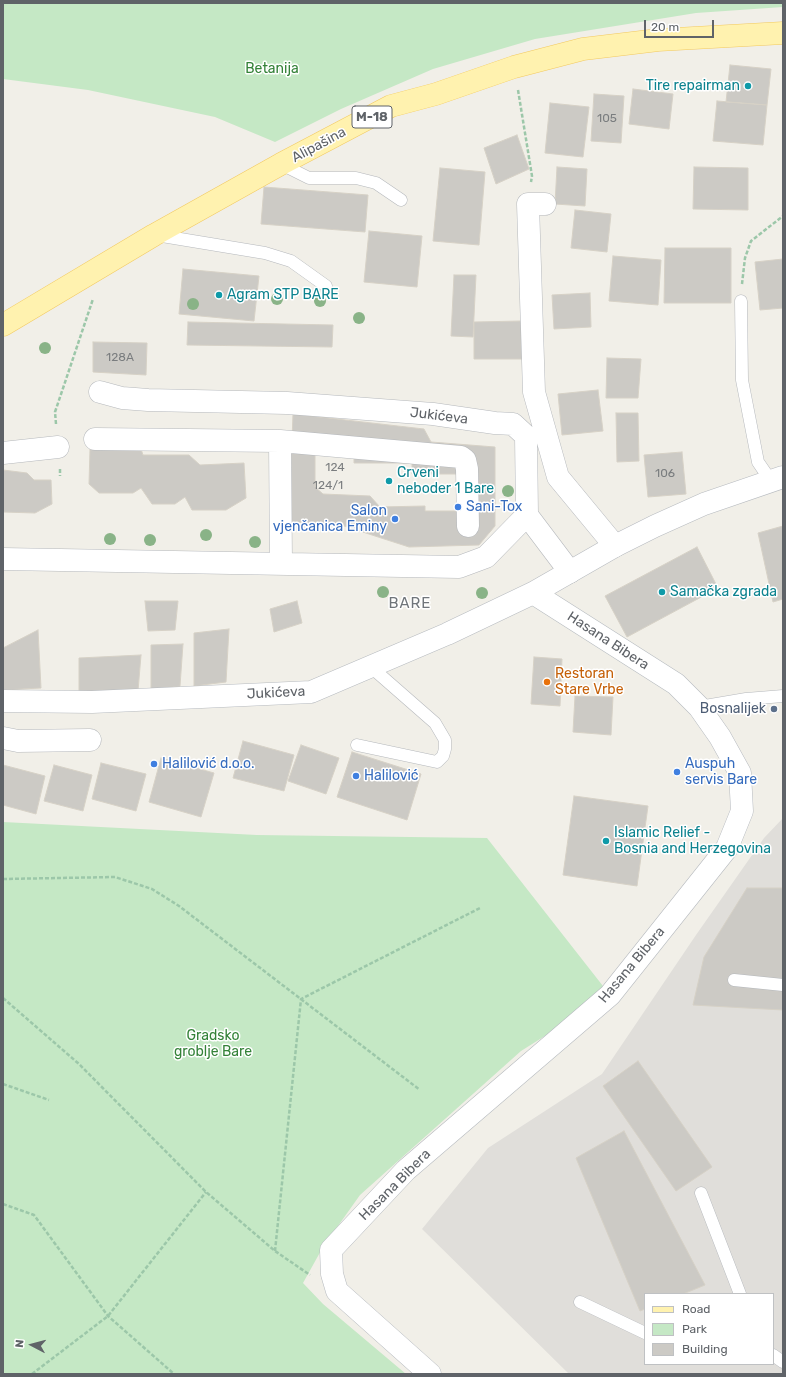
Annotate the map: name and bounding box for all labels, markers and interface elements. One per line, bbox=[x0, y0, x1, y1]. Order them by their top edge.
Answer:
scale bar bbox=[646, 12, 716, 38]
text: 20 m bbox=[651, 20, 679, 34]
park label: Betanija bbox=[245, 61, 299, 77]
place label: Tire repairman bbox=[646, 78, 740, 94]
marker: Tire repairman bbox=[743, 81, 753, 91]
road number: M-18 bbox=[352, 106, 392, 128]
house number: 105 bbox=[597, 112, 617, 126]
street label: Alipašina bbox=[289, 124, 349, 166]
place label: Agram STP BARE bbox=[227, 287, 339, 303]
marker: Agram STP BARE bbox=[214, 290, 224, 300]
house number: 128A bbox=[106, 351, 134, 365]
street label: Jukićeva bbox=[409, 404, 469, 428]
house number: 124 bbox=[325, 461, 345, 475]
place label: Crveni neboder 1 Bare bbox=[397, 465, 494, 498]
house number: 106 bbox=[655, 467, 675, 481]
marker: Crveni neboder 1 Bare bbox=[384, 476, 394, 486]
house number: 124/1 bbox=[313, 479, 343, 493]
place label: Sani-Tox bbox=[466, 499, 522, 515]
marker: Sani-Tox bbox=[453, 502, 463, 512]
place label: Salon vjenčanica Eminy bbox=[273, 503, 387, 536]
marker: Salon vjenčanica Eminy bbox=[390, 514, 400, 524]
place label: Samačka zgrada bbox=[670, 584, 777, 600]
marker: Samačka zgrada bbox=[657, 587, 667, 597]
district label: BARE bbox=[389, 595, 431, 613]
street label: Hasana Bibera bbox=[564, 608, 652, 674]
place label: Restoran Stare Vrbe bbox=[555, 666, 623, 698]
marker: Restoran Stare Vrbe bbox=[542, 677, 552, 687]
street label: Jukićeva bbox=[246, 683, 306, 703]
place label: Bosnalijek bbox=[700, 701, 766, 717]
marker: Bosnalijek bbox=[769, 704, 779, 714]
place label: Halilović d.o.o. bbox=[162, 756, 254, 772]
place label: Auspuh servis Bare bbox=[685, 756, 757, 788]
marker: Halilović d.o.o. bbox=[149, 759, 159, 769]
marker: Auspuh servis Bare bbox=[672, 767, 682, 777]
place label: Halilović bbox=[364, 768, 419, 784]
marker: Halilović bbox=[351, 771, 361, 781]
place label: Islamic Relief - Bosnia and Herzegovina bbox=[614, 825, 771, 858]
marker: Islamic Relief - Bosnia and Herzegovina bbox=[601, 836, 611, 846]
street label: Hasana Bibera bbox=[595, 924, 669, 1006]
park label: Gradsko groblje Bare bbox=[174, 1028, 252, 1060]
street label: Hasana Bibera bbox=[356, 1146, 434, 1224]
legend bbox=[644, 1293, 774, 1365]
text: Road bbox=[682, 1302, 710, 1316]
text: Park bbox=[682, 1322, 707, 1336]
north arrow bbox=[12, 1325, 52, 1365]
text: N bbox=[13, 1339, 26, 1348]
text: Building bbox=[682, 1342, 728, 1356]

